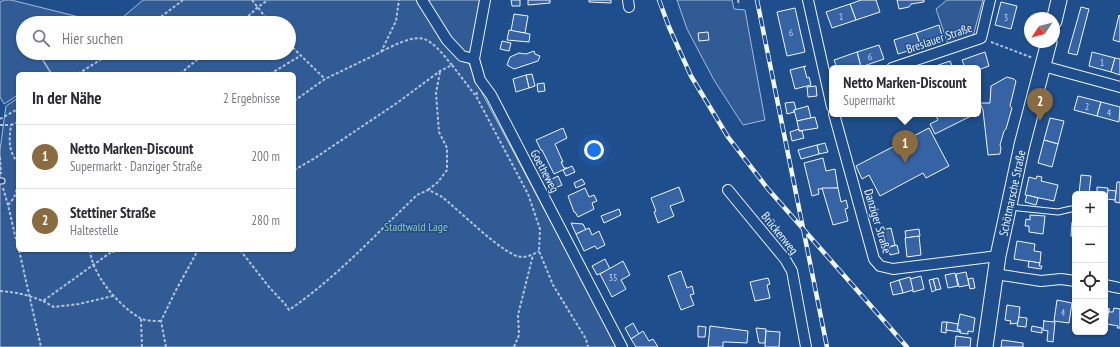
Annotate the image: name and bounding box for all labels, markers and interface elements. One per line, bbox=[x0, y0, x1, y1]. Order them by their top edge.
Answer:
house number: 1 bbox=[839, 10, 843, 23]
house number: 3 bbox=[1004, 11, 1008, 24]
north arrow bbox=[1024, 12, 1060, 48]
search box bbox=[16, 16, 296, 60]
street label: Breslauer Straße bbox=[904, 20, 974, 56]
house number: 6 bbox=[789, 26, 794, 39]
icon: search bbox=[30, 27, 52, 49]
text: Hier suchen bbox=[62, 29, 123, 48]
house number: 6 bbox=[868, 50, 873, 63]
house number: 1 bbox=[1100, 56, 1104, 69]
popup bbox=[829, 65, 981, 117]
text: Netto Marken-Discount bbox=[843, 73, 967, 92]
text: In der Nähe bbox=[32, 87, 102, 109]
pin: 2 bbox=[1027, 88, 1053, 121]
text: 2 Ergebnisse bbox=[223, 90, 280, 107]
text: Supermarkt bbox=[843, 92, 895, 109]
house number: 2 bbox=[1085, 100, 1089, 113]
house number: 4 bbox=[1107, 106, 1112, 119]
pin: 1 bbox=[892, 130, 918, 163]
text: Netto Marken-Discount bbox=[70, 139, 193, 158]
your location bbox=[584, 140, 604, 160]
street label: Goetheweg bbox=[527, 147, 563, 195]
text: 1 bbox=[42, 148, 48, 165]
text: 200 m bbox=[251, 148, 280, 165]
street label: Schötmarsche Straße bbox=[996, 149, 1028, 237]
text: Supermarkt · Danziger Straße bbox=[70, 158, 202, 175]
street label: Danziger Straße bbox=[861, 187, 895, 255]
map controls bbox=[1072, 191, 1108, 335]
button: + bbox=[1072, 191, 1108, 227]
text: Stettiner Straße bbox=[70, 203, 156, 222]
street label: Brückenweg bbox=[758, 209, 802, 257]
text: 2 bbox=[42, 212, 48, 229]
text: 280 m bbox=[251, 212, 280, 229]
park label: Stadtwald Lage bbox=[384, 219, 448, 234]
text: Haltestelle bbox=[70, 222, 119, 239]
button: − bbox=[1072, 227, 1108, 263]
button: locate bbox=[1072, 263, 1108, 299]
house number: 35 bbox=[609, 271, 618, 284]
button: layers bbox=[1072, 299, 1108, 335]
house number: 4 bbox=[1061, 306, 1066, 319]

